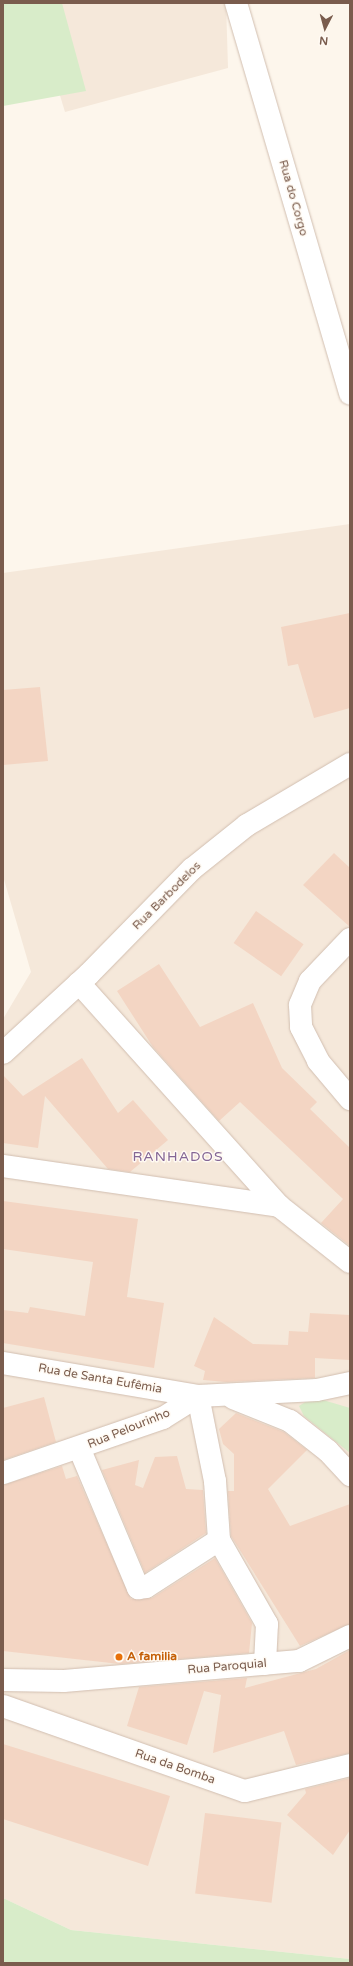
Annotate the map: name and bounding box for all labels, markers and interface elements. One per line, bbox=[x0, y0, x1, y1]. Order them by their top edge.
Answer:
north arrow bbox=[305, 8, 345, 48]
text: N bbox=[319, 34, 329, 47]
street label: Rua do Corgo bbox=[275, 158, 311, 238]
street label: Rua Barbodelos bbox=[130, 859, 204, 933]
district label: RANHADOS bbox=[132, 1149, 224, 1165]
street label: Rua de Santa Eufêmia bbox=[37, 1361, 163, 1397]
street label: Rua Pelourinho bbox=[86, 1406, 172, 1452]
place label: A familia bbox=[127, 1650, 177, 1664]
marker: A familia bbox=[114, 1652, 124, 1662]
street label: Rua Paroquial bbox=[187, 1656, 267, 1678]
street label: Rua da Bomba bbox=[133, 1747, 217, 1787]

